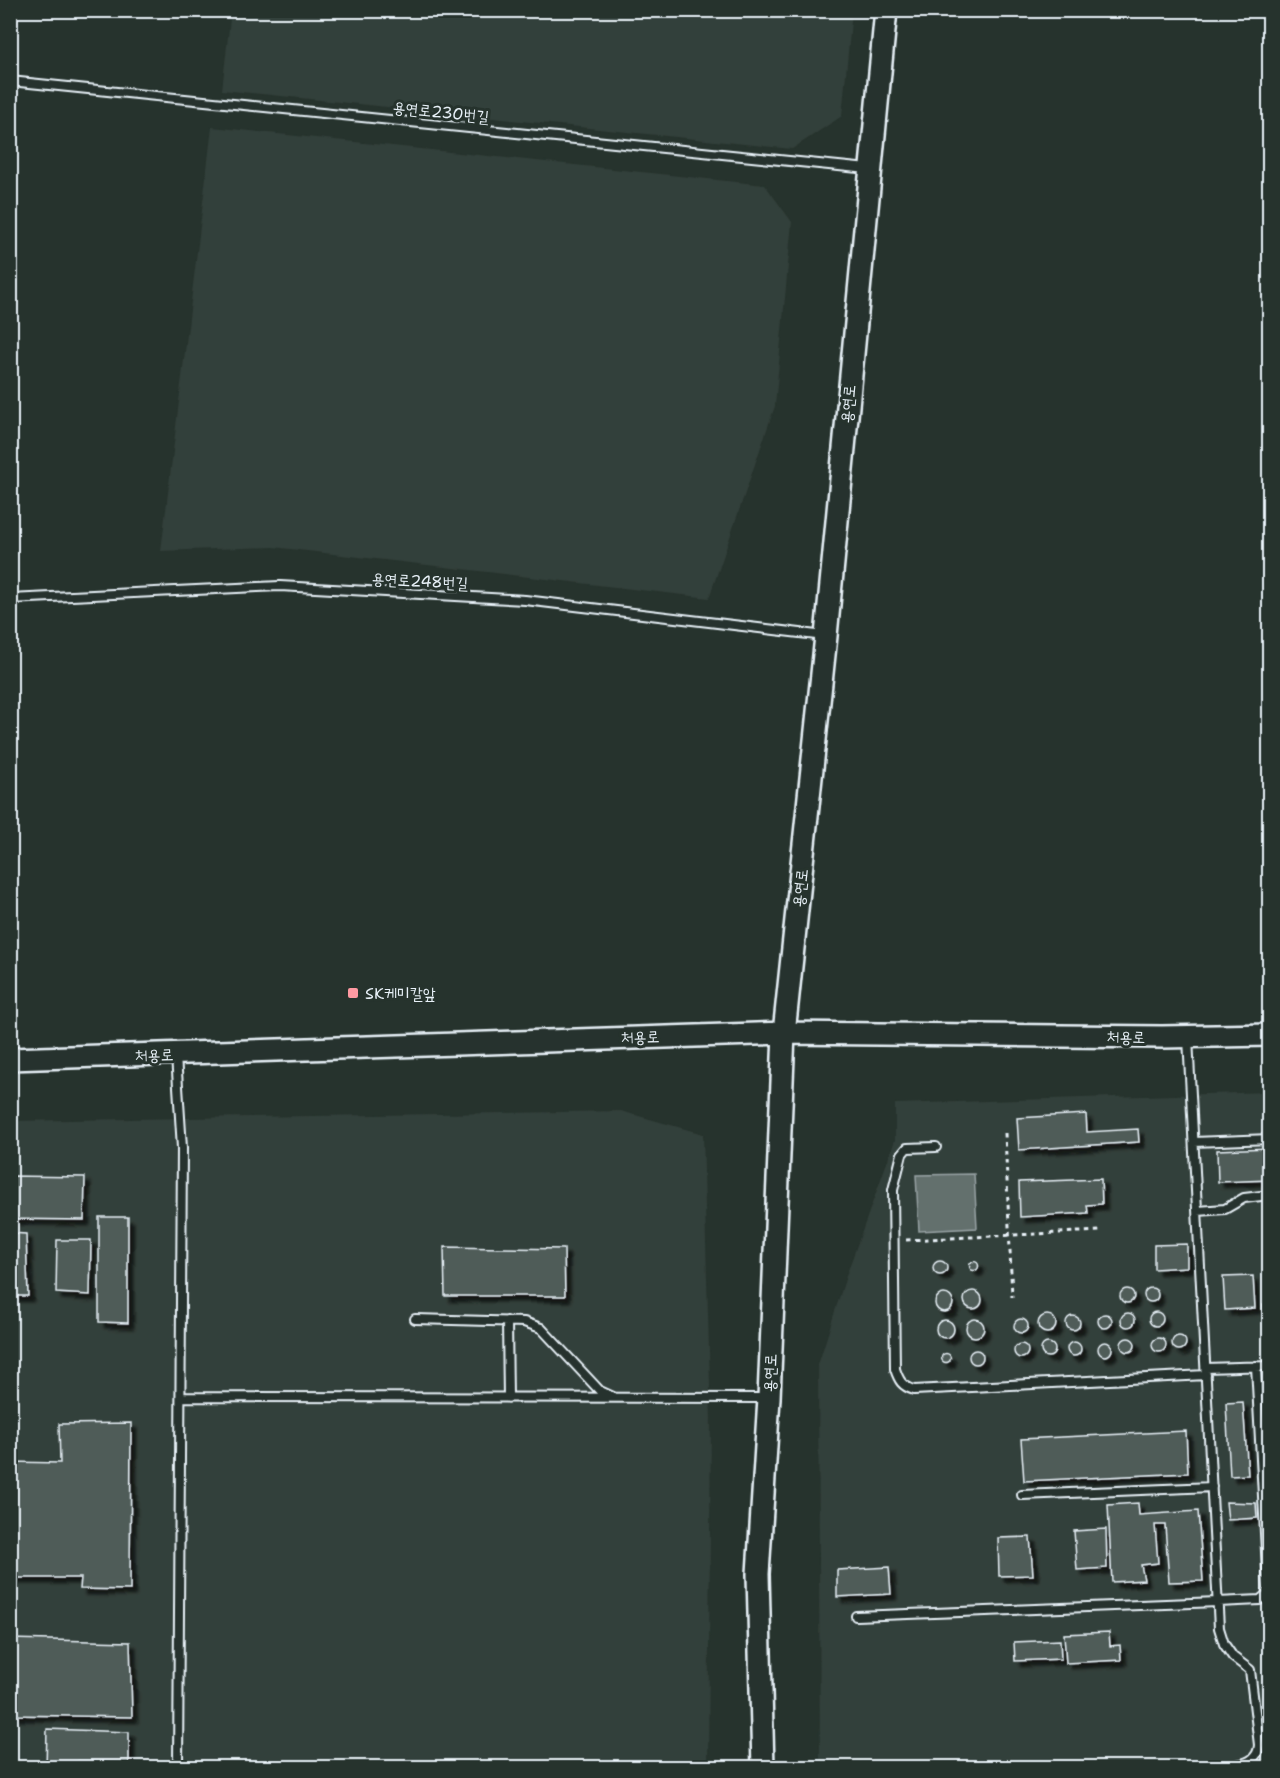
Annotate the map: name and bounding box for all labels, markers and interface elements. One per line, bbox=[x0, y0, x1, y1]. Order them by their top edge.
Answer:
street label: 용연로230번길 bbox=[392, 96, 490, 128]
street label: 용연로 bbox=[836, 384, 860, 424]
street label: 용연로248번길 bbox=[371, 568, 469, 594]
street label: 용연로 bbox=[788, 868, 812, 908]
place label: SK케미칼앞 bbox=[365, 983, 436, 1004]
marker: SK케미칼앞 bbox=[346, 986, 360, 1000]
street label: 처용로 bbox=[620, 1026, 660, 1048]
street label: 처용로 bbox=[1107, 1026, 1145, 1048]
street label: 처용로 bbox=[134, 1044, 174, 1066]
street label: 용연로 bbox=[759, 1353, 781, 1393]

